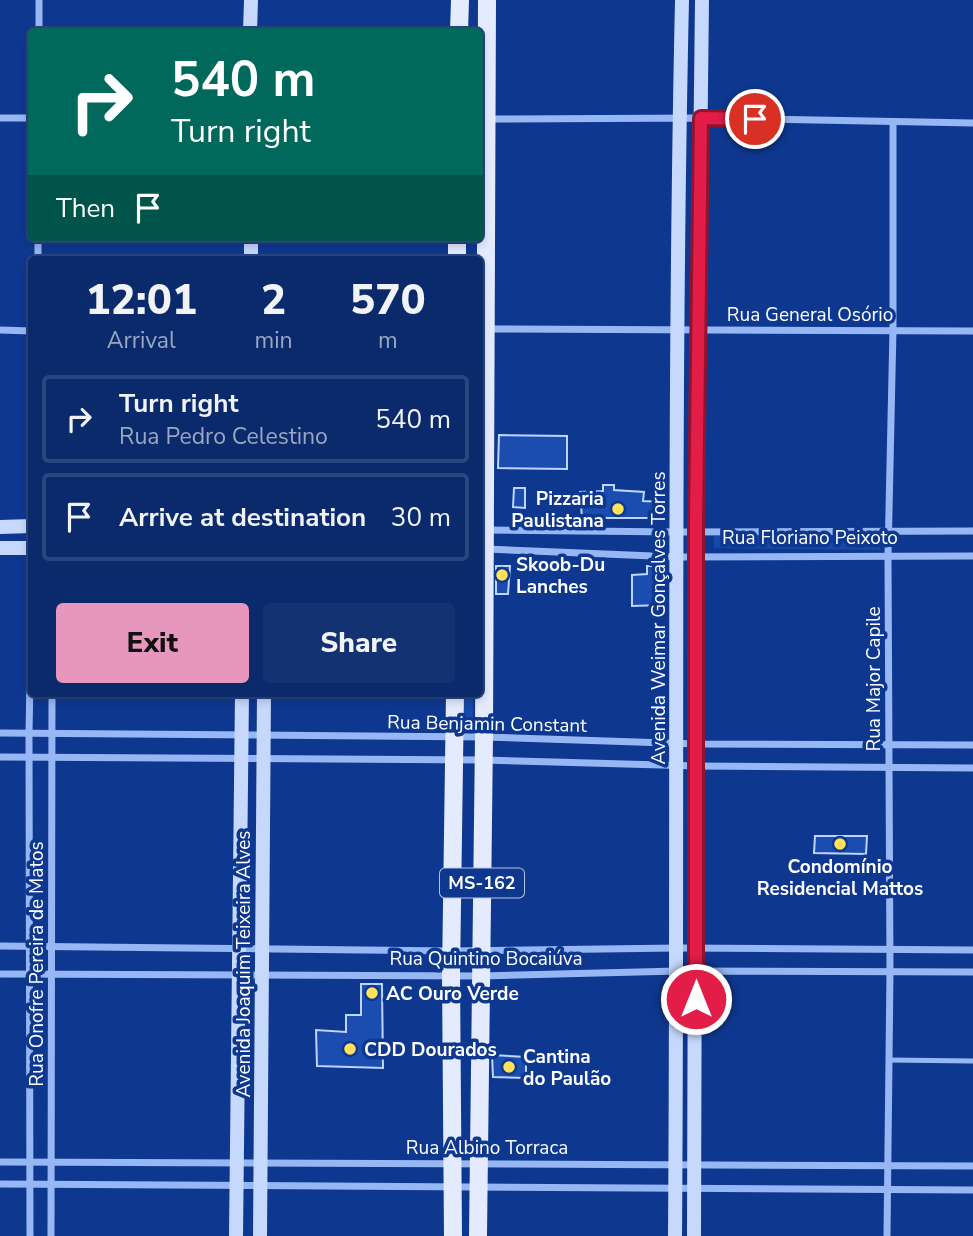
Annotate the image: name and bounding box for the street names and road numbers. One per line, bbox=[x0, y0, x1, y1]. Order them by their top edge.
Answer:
street label: Rua General Osório bbox=[727, 302, 893, 328]
street label: Avenida Weimar Gonçalves Torres bbox=[646, 471, 672, 765]
street label: Rua Floriano Peixoto bbox=[722, 525, 898, 551]
street label: Rua Major Capile bbox=[861, 606, 887, 752]
street label: Rua Benjamin Constant bbox=[387, 709, 587, 739]
street label: Avenida Joaquim Teixeira Alves bbox=[231, 830, 257, 1098]
street label: Rua Onofre Pereira de Matos bbox=[24, 841, 50, 1087]
road number: MS-162 bbox=[440, 868, 524, 898]
street label: Rua Quintino Bocaiúva bbox=[390, 946, 582, 972]
street label: Rua Albino Torraca bbox=[406, 1135, 568, 1161]

